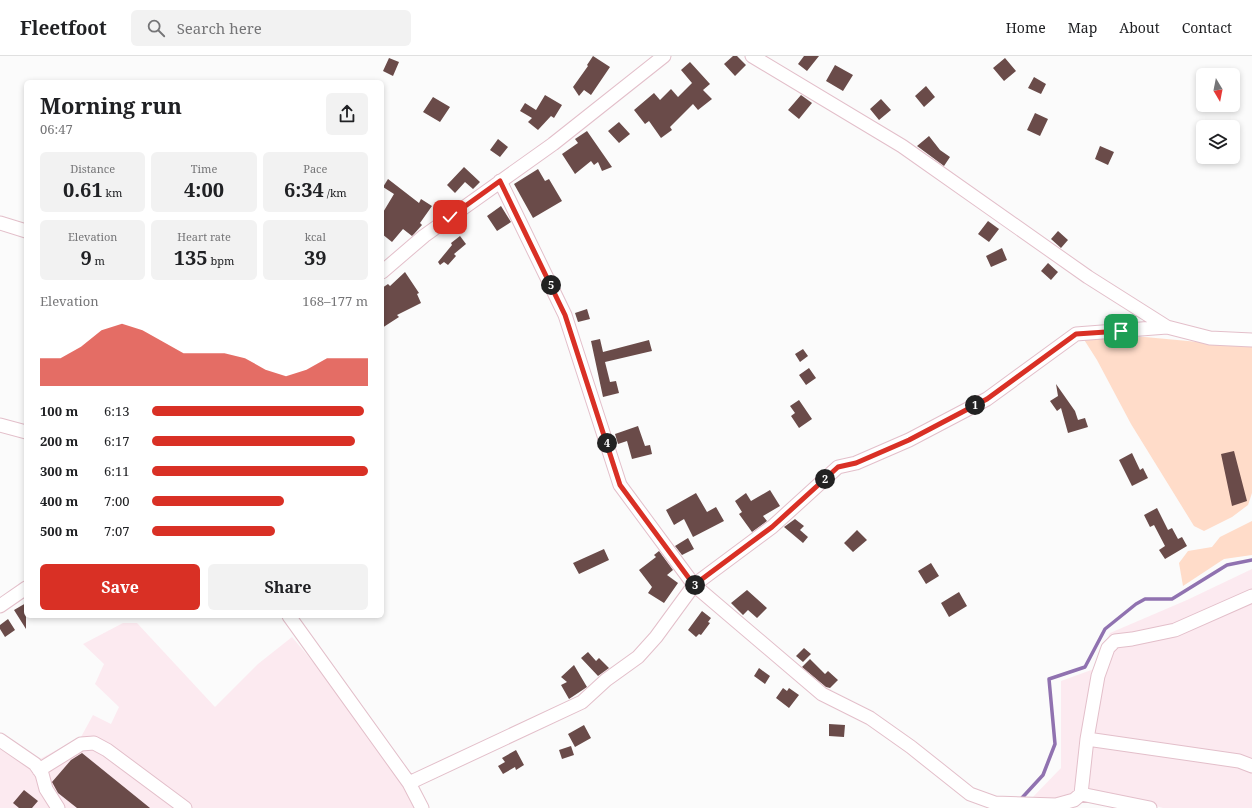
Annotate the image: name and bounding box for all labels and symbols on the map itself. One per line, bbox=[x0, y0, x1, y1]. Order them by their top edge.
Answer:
north arrow bbox=[1196, 68, 1240, 112]
pin bbox=[433, 200, 467, 234]
pin: 5 bbox=[541, 275, 561, 295]
pin bbox=[1104, 314, 1138, 348]
pin: 1 bbox=[965, 395, 985, 415]
pin: 4 bbox=[597, 433, 617, 453]
pin: 2 bbox=[815, 469, 835, 489]
pin: 3 bbox=[685, 575, 705, 595]

